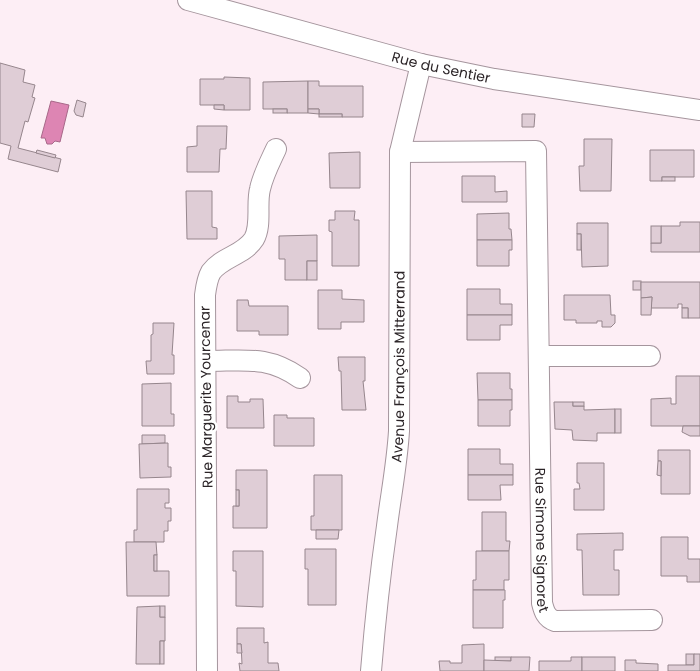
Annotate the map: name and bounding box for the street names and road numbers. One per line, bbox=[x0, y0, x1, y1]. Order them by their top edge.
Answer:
street label: Rue du Sentier bbox=[390, 46, 492, 88]
street label: Avenue François Mitterrand bbox=[386, 271, 410, 464]
street label: Rue Marguerite Yourcenar bbox=[194, 306, 218, 488]
street label: Rue Simone Signoret bbox=[530, 468, 554, 615]

